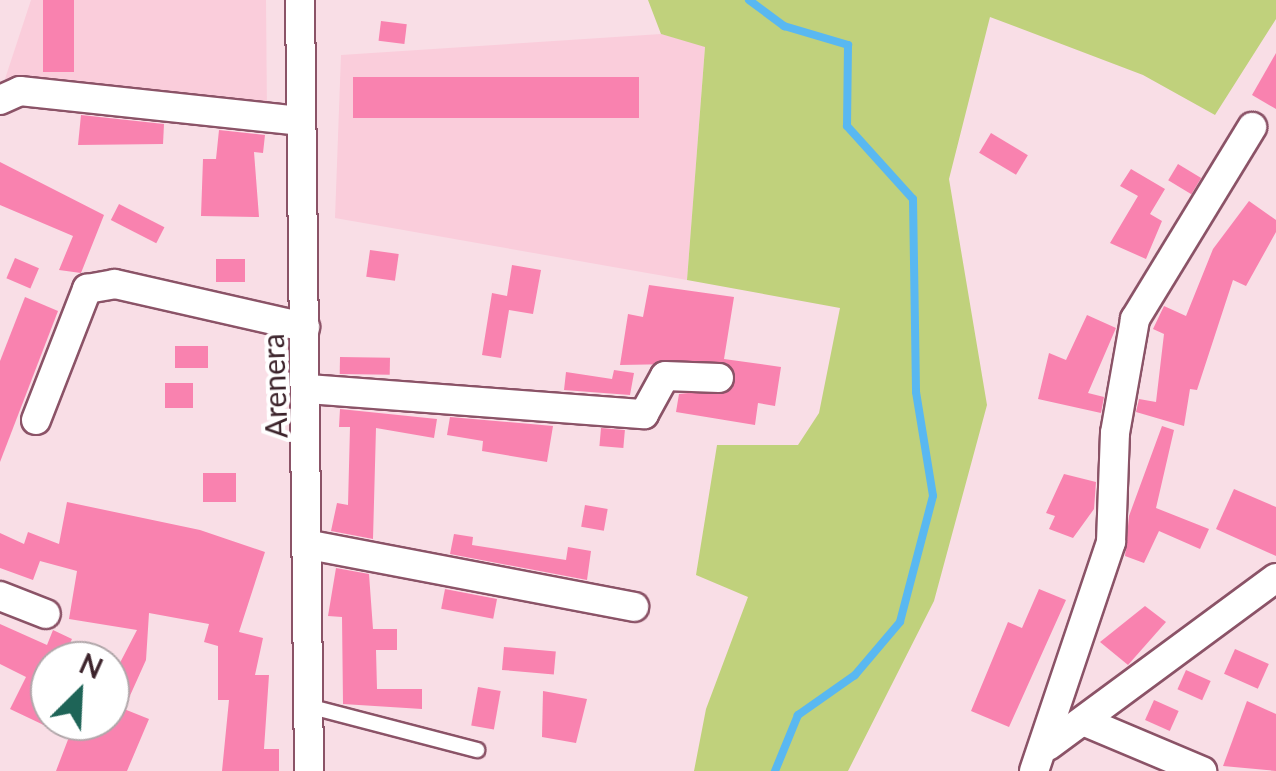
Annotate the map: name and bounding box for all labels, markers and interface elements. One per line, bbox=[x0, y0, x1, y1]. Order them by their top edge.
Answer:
street label: Arenera bbox=[254, 333, 294, 439]
north arrow bbox=[30, 641, 130, 741]
text: N bbox=[75, 645, 108, 685]

